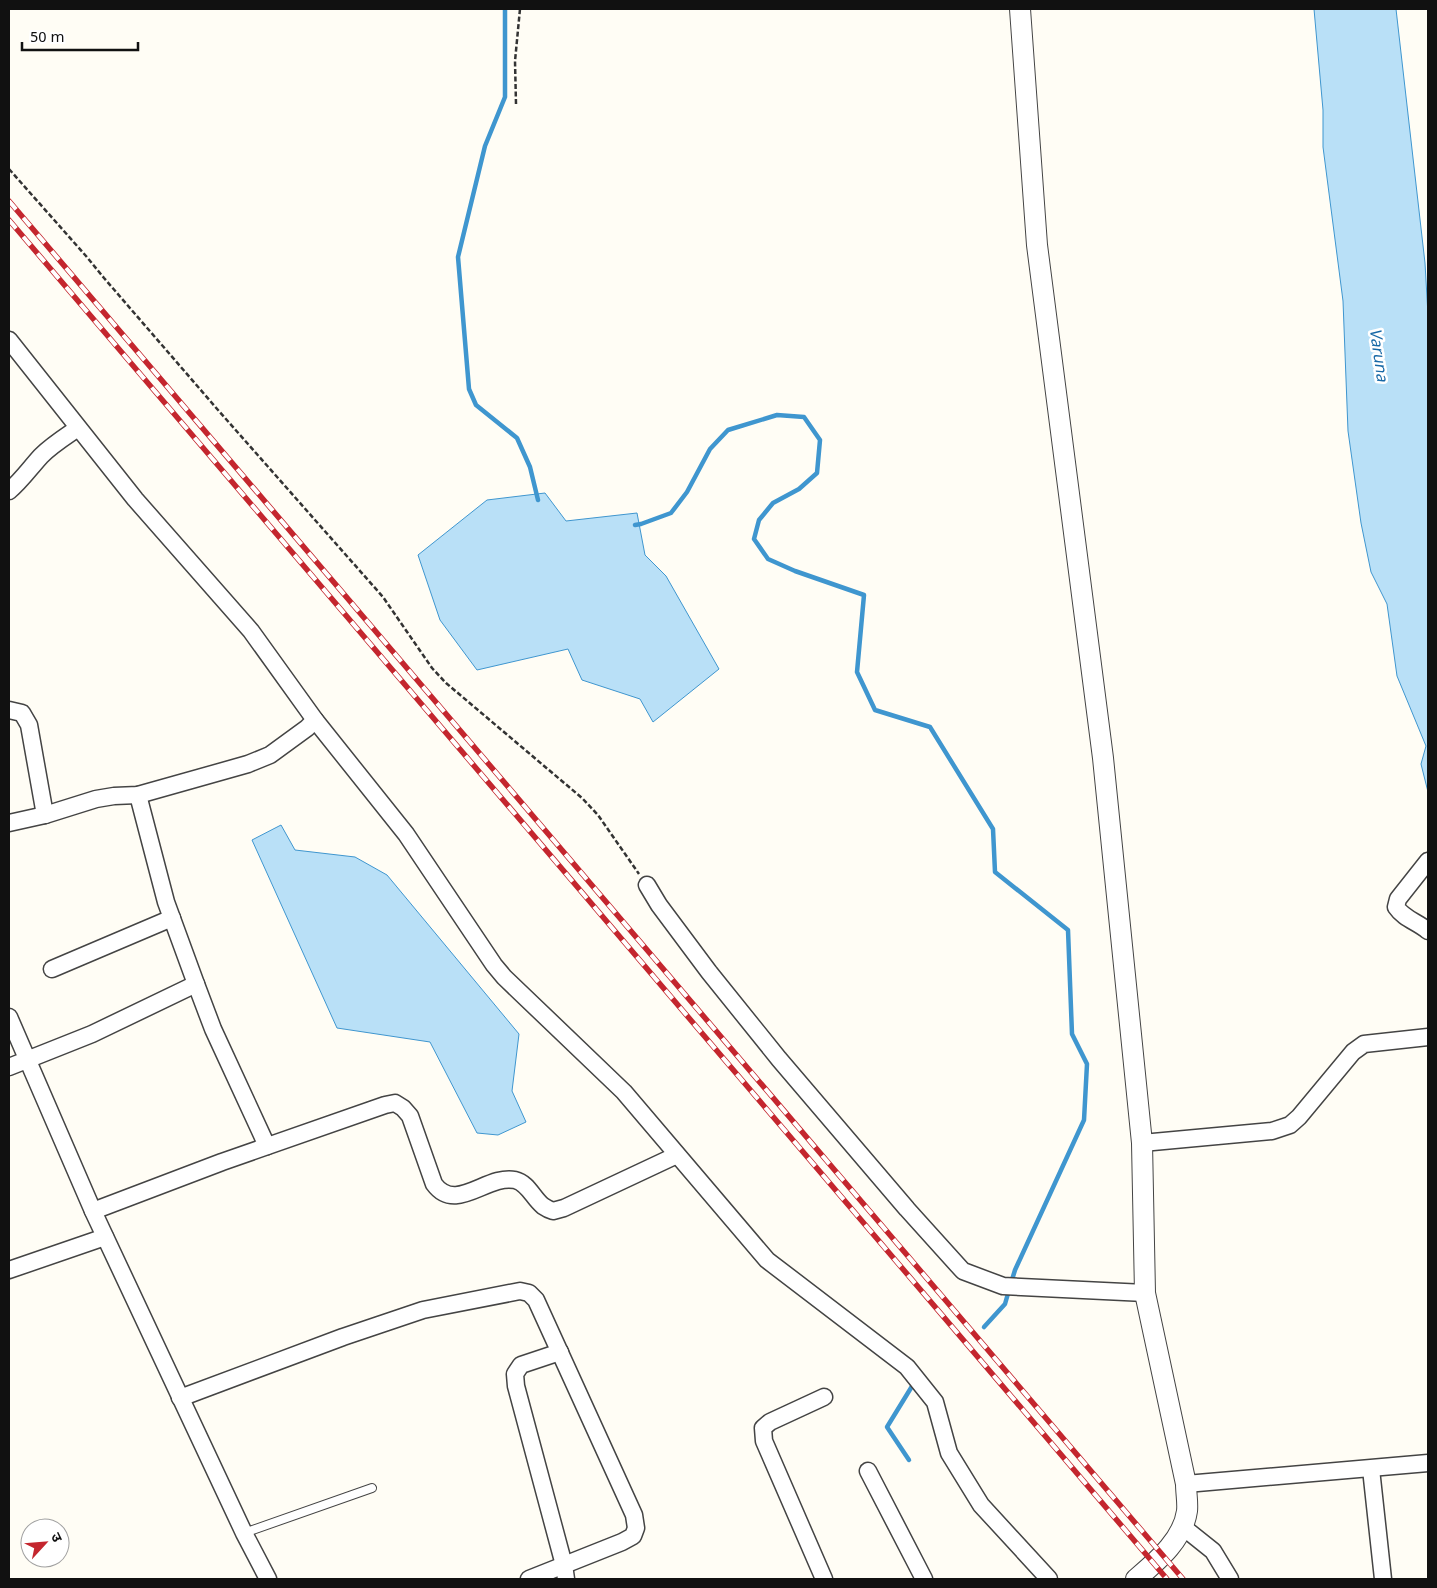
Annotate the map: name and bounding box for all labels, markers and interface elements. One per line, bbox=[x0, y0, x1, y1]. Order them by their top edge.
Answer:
scale bar bbox=[22, 20, 139, 52]
text: 50 m bbox=[30, 29, 64, 48]
water label: Varuna bbox=[1363, 327, 1391, 384]
north arrow bbox=[20, 1518, 70, 1568]
text: उ bbox=[45, 1530, 66, 1547]

